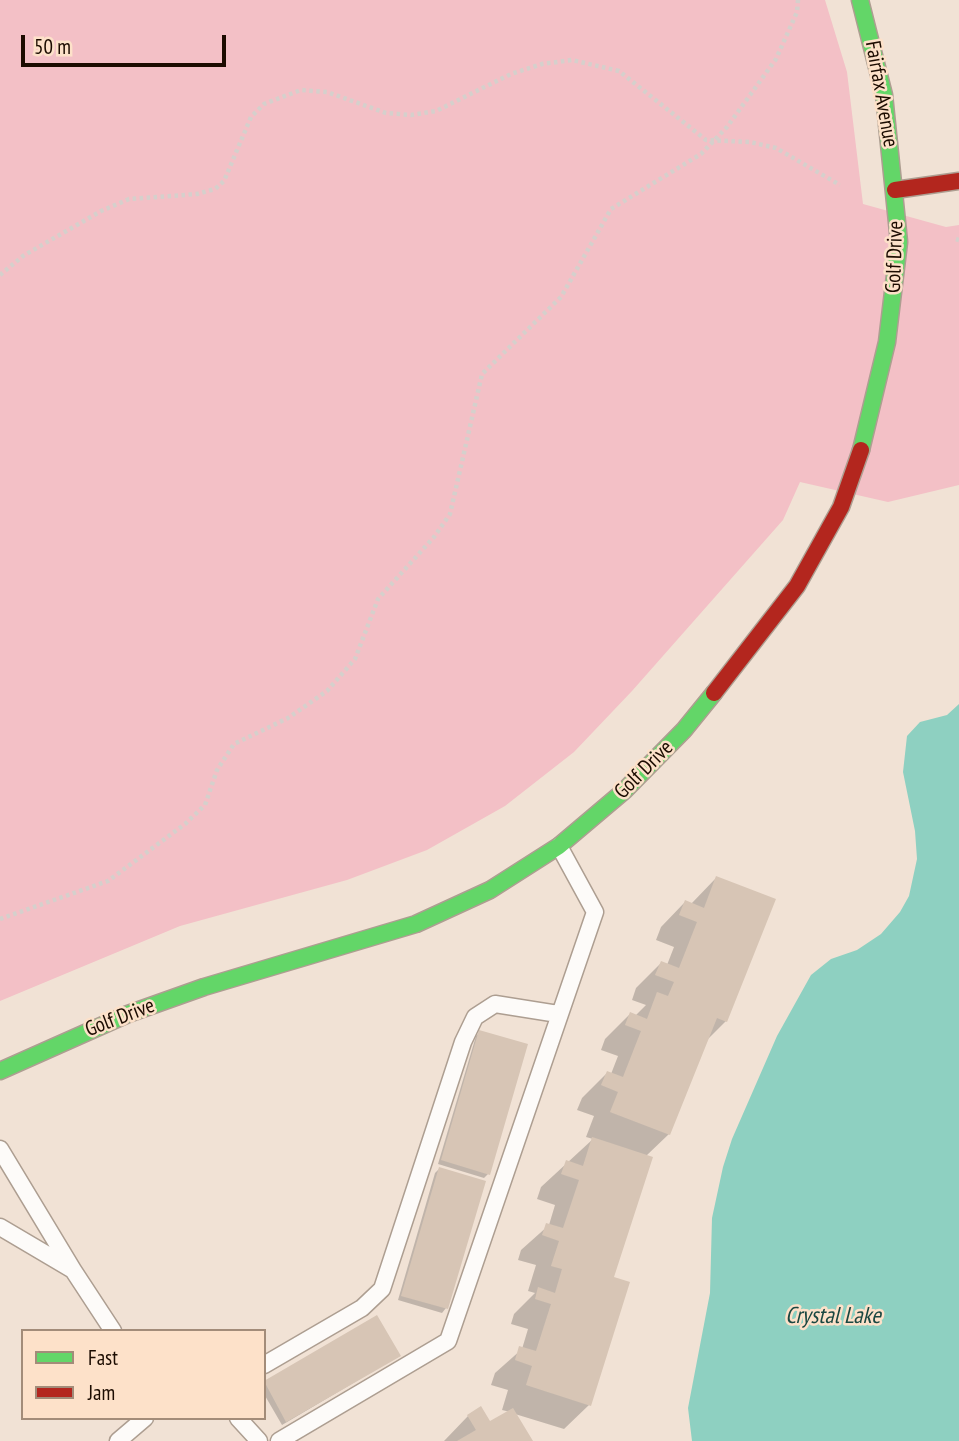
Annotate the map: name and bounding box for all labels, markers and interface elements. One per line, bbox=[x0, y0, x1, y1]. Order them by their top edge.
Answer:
scale bar bbox=[24, 21, 229, 65]
text: 50 m bbox=[34, 33, 71, 60]
street label: Fairfax Avenue bbox=[859, 39, 903, 149]
street label: Golf Drive bbox=[881, 220, 909, 294]
street label: Golf Drive bbox=[610, 736, 678, 804]
street label: Golf Drive bbox=[82, 993, 158, 1043]
water label: Crystal Lake bbox=[785, 1302, 881, 1330]
legend bbox=[21, 1329, 266, 1420]
text: Fast bbox=[88, 1344, 118, 1371]
text: Jam bbox=[88, 1379, 115, 1406]

